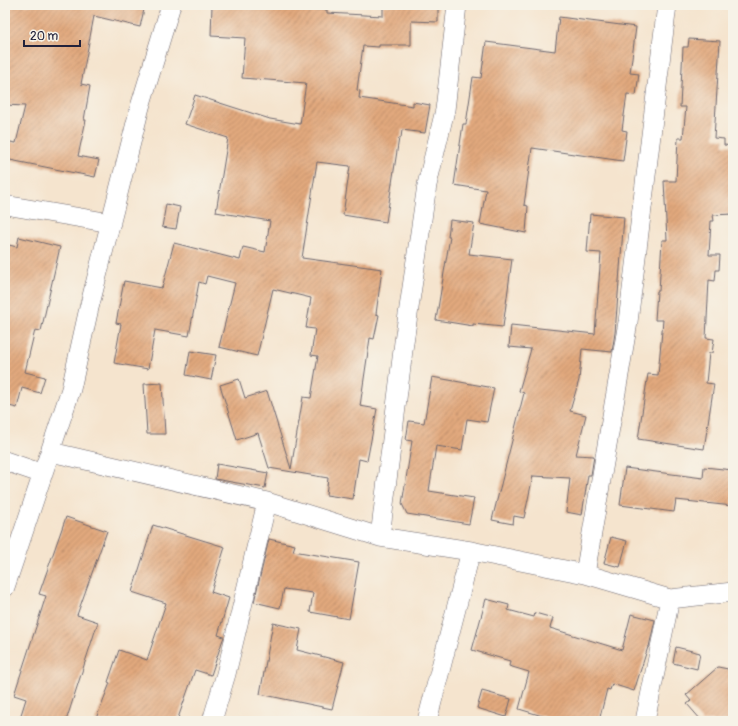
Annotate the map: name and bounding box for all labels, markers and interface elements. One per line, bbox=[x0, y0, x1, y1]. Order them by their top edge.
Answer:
scale bar bbox=[24, 22, 80, 48]
text: 20 m bbox=[30, 29, 59, 44]

